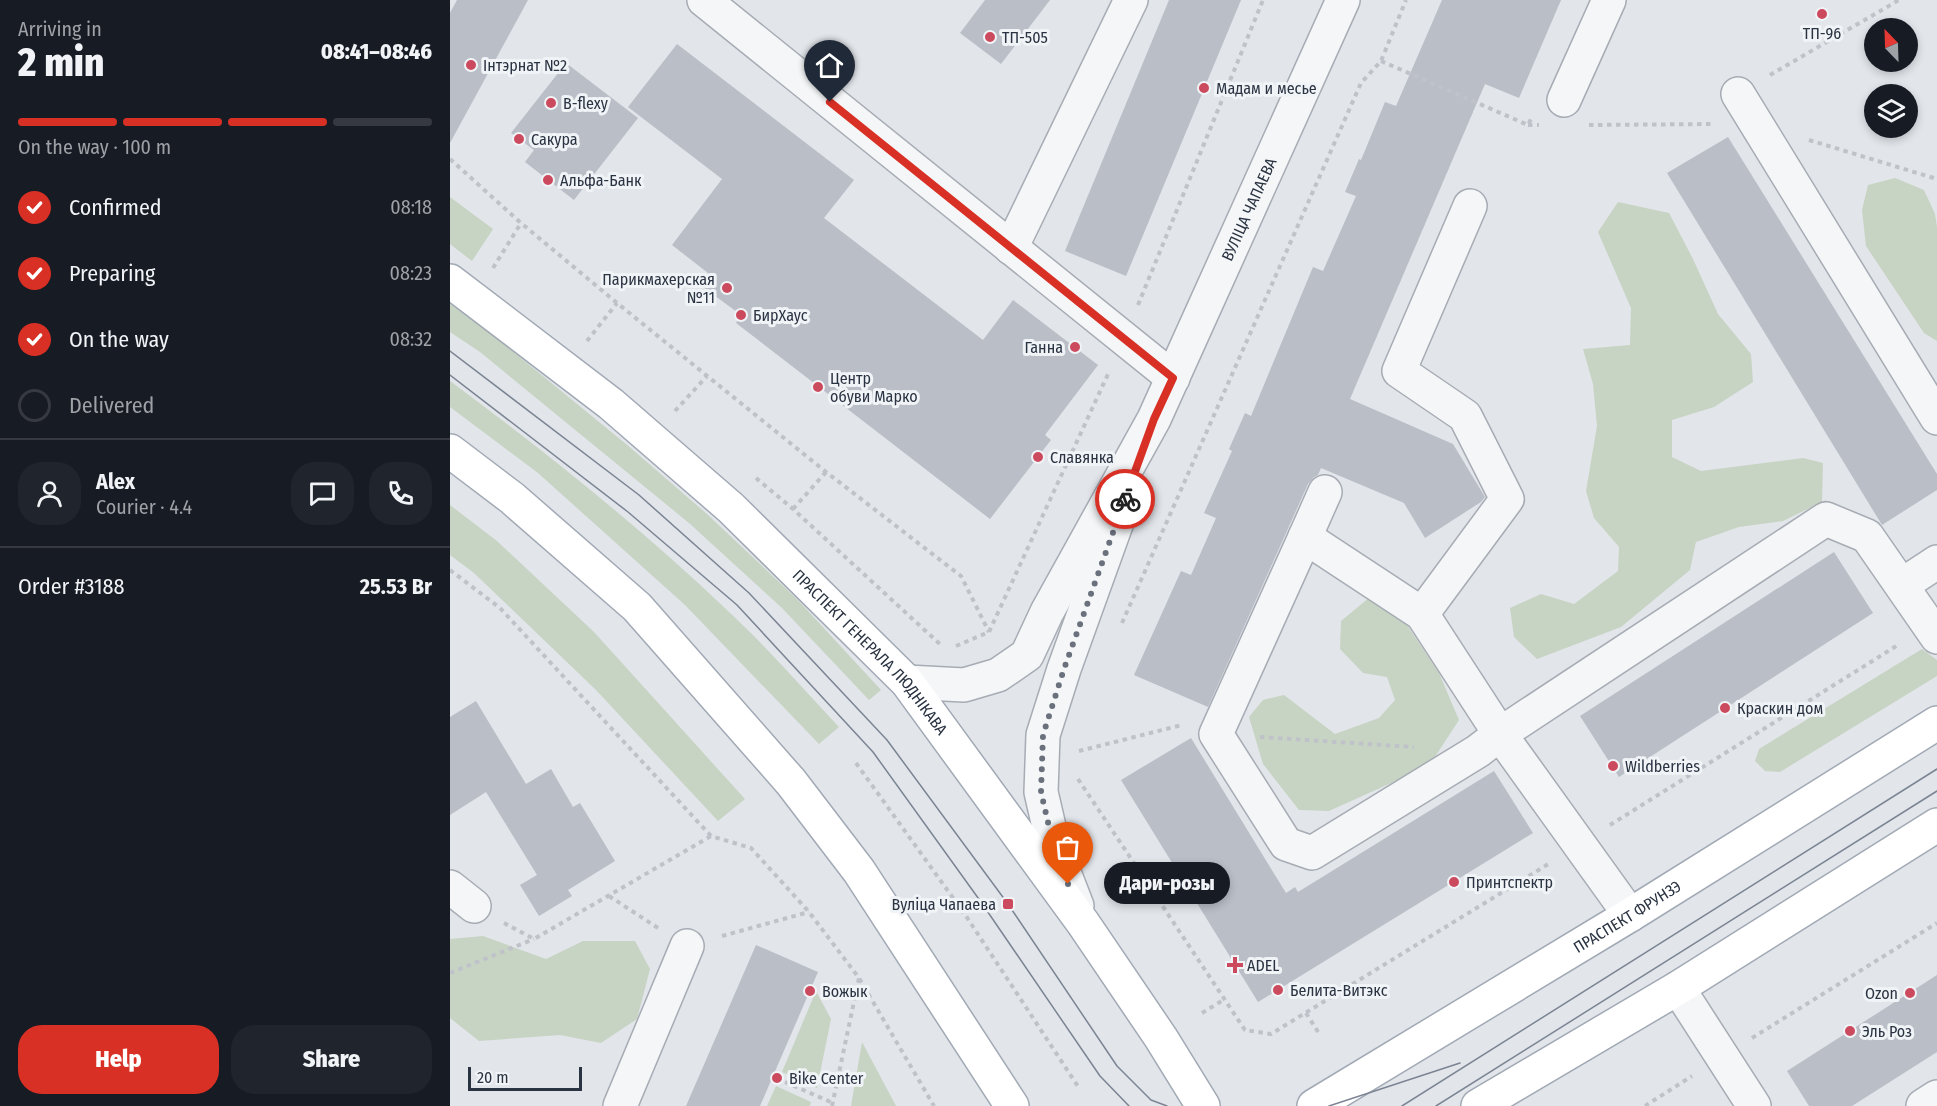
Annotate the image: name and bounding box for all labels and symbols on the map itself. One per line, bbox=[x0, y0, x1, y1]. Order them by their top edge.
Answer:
marker: ТП-96 bbox=[1815, 7, 1829, 21]
north arrow bbox=[1864, 18, 1918, 72]
place label: ТП-96 bbox=[1803, 24, 1841, 43]
place label: ТП-505 bbox=[1002, 28, 1048, 47]
marker: ТП-505 bbox=[983, 30, 997, 44]
pin bbox=[804, 40, 855, 102]
place label: Інтэрнат №2 bbox=[483, 56, 567, 75]
marker: Інтэрнат №2 bbox=[464, 58, 478, 72]
place label: Мадам и месье bbox=[1216, 79, 1317, 98]
marker: Мадам и месье bbox=[1197, 81, 1211, 95]
place label: B-flexy bbox=[563, 94, 609, 113]
marker: B-flexy bbox=[544, 96, 558, 110]
place label: Сакура bbox=[531, 130, 578, 149]
marker: Сакура bbox=[512, 132, 526, 146]
street label: ВУЛІЦА ЧАПАЕВА bbox=[1217, 154, 1280, 264]
place label: Альфа-Банк bbox=[560, 171, 642, 190]
marker: Альфа-Банк bbox=[541, 173, 555, 187]
place label: Парикмахерская №11 bbox=[602, 270, 715, 307]
marker: Парикмахерская №11 bbox=[720, 281, 734, 295]
place label: БирХаус bbox=[753, 306, 808, 325]
marker: БирХаус bbox=[734, 308, 748, 322]
place label: Ганна bbox=[1025, 338, 1063, 357]
marker: Ганна bbox=[1068, 340, 1082, 354]
place label: Центр обуви Марко bbox=[830, 369, 918, 406]
marker: Центр обуви Марко bbox=[811, 380, 825, 394]
place label: Славянка bbox=[1050, 448, 1114, 467]
marker: Славянка bbox=[1031, 450, 1045, 464]
courier bbox=[1095, 469, 1155, 529]
street label: ПРАСПЕКТ ГЕНЕРАЛА ЛЮДНІКАВА bbox=[789, 565, 952, 739]
place label: Краскин дом bbox=[1737, 699, 1823, 718]
marker: Краскин дом bbox=[1718, 701, 1732, 715]
place label: Wildberries bbox=[1625, 757, 1700, 776]
marker: Wildberries bbox=[1606, 759, 1620, 773]
pin bbox=[1042, 822, 1093, 884]
callout: Дари-розы bbox=[1104, 863, 1230, 905]
place label: Принтспектр bbox=[1466, 873, 1553, 892]
marker: Принтспектр bbox=[1447, 875, 1461, 889]
street label: ПРАСПЕКТ ФРУНЗЭ bbox=[1570, 876, 1684, 957]
place label: Вуліца Чапаева bbox=[891, 895, 996, 914]
marker: Вуліца Чапаева bbox=[1001, 897, 1015, 911]
place label: ADEL bbox=[1247, 956, 1279, 975]
marker: ADEL bbox=[1228, 958, 1242, 972]
place label: Белита-Витэкс bbox=[1290, 981, 1388, 1000]
place label: Вожык bbox=[822, 982, 868, 1001]
marker: Белита-Витэкс bbox=[1271, 983, 1285, 997]
marker: Вожык bbox=[803, 984, 817, 998]
place label: Ozon bbox=[1865, 984, 1898, 1003]
marker: Ozon bbox=[1903, 986, 1917, 1000]
place label: Эль Роз bbox=[1862, 1022, 1912, 1041]
marker: Эль Роз bbox=[1843, 1024, 1857, 1038]
scale bar bbox=[468, 1064, 582, 1092]
place label: Bike Center bbox=[789, 1069, 864, 1088]
marker: Bike Center bbox=[770, 1071, 784, 1085]

